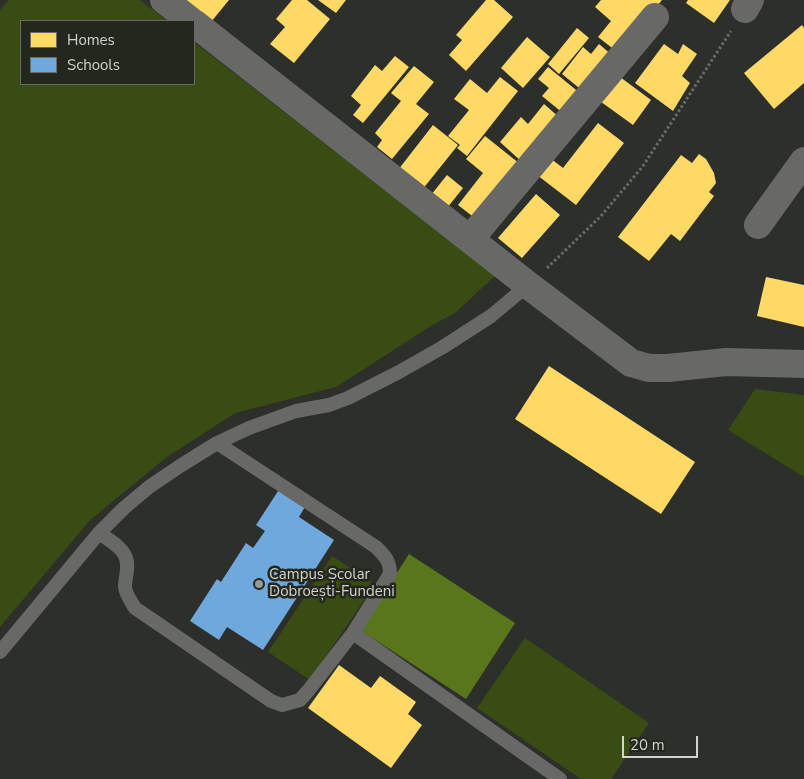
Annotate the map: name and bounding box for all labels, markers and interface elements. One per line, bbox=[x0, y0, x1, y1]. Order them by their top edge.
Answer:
legend bbox=[20, 20, 195, 85]
text: Homes bbox=[67, 30, 115, 50]
text: Schools bbox=[67, 55, 120, 75]
place label: Campus Școlar Dobroești-Fundeni bbox=[269, 566, 395, 601]
marker: Campus Școlar Dobroești-Fundeni bbox=[253, 578, 265, 590]
scale bar bbox=[624, 726, 700, 758]
text: 20 m bbox=[630, 735, 665, 755]

